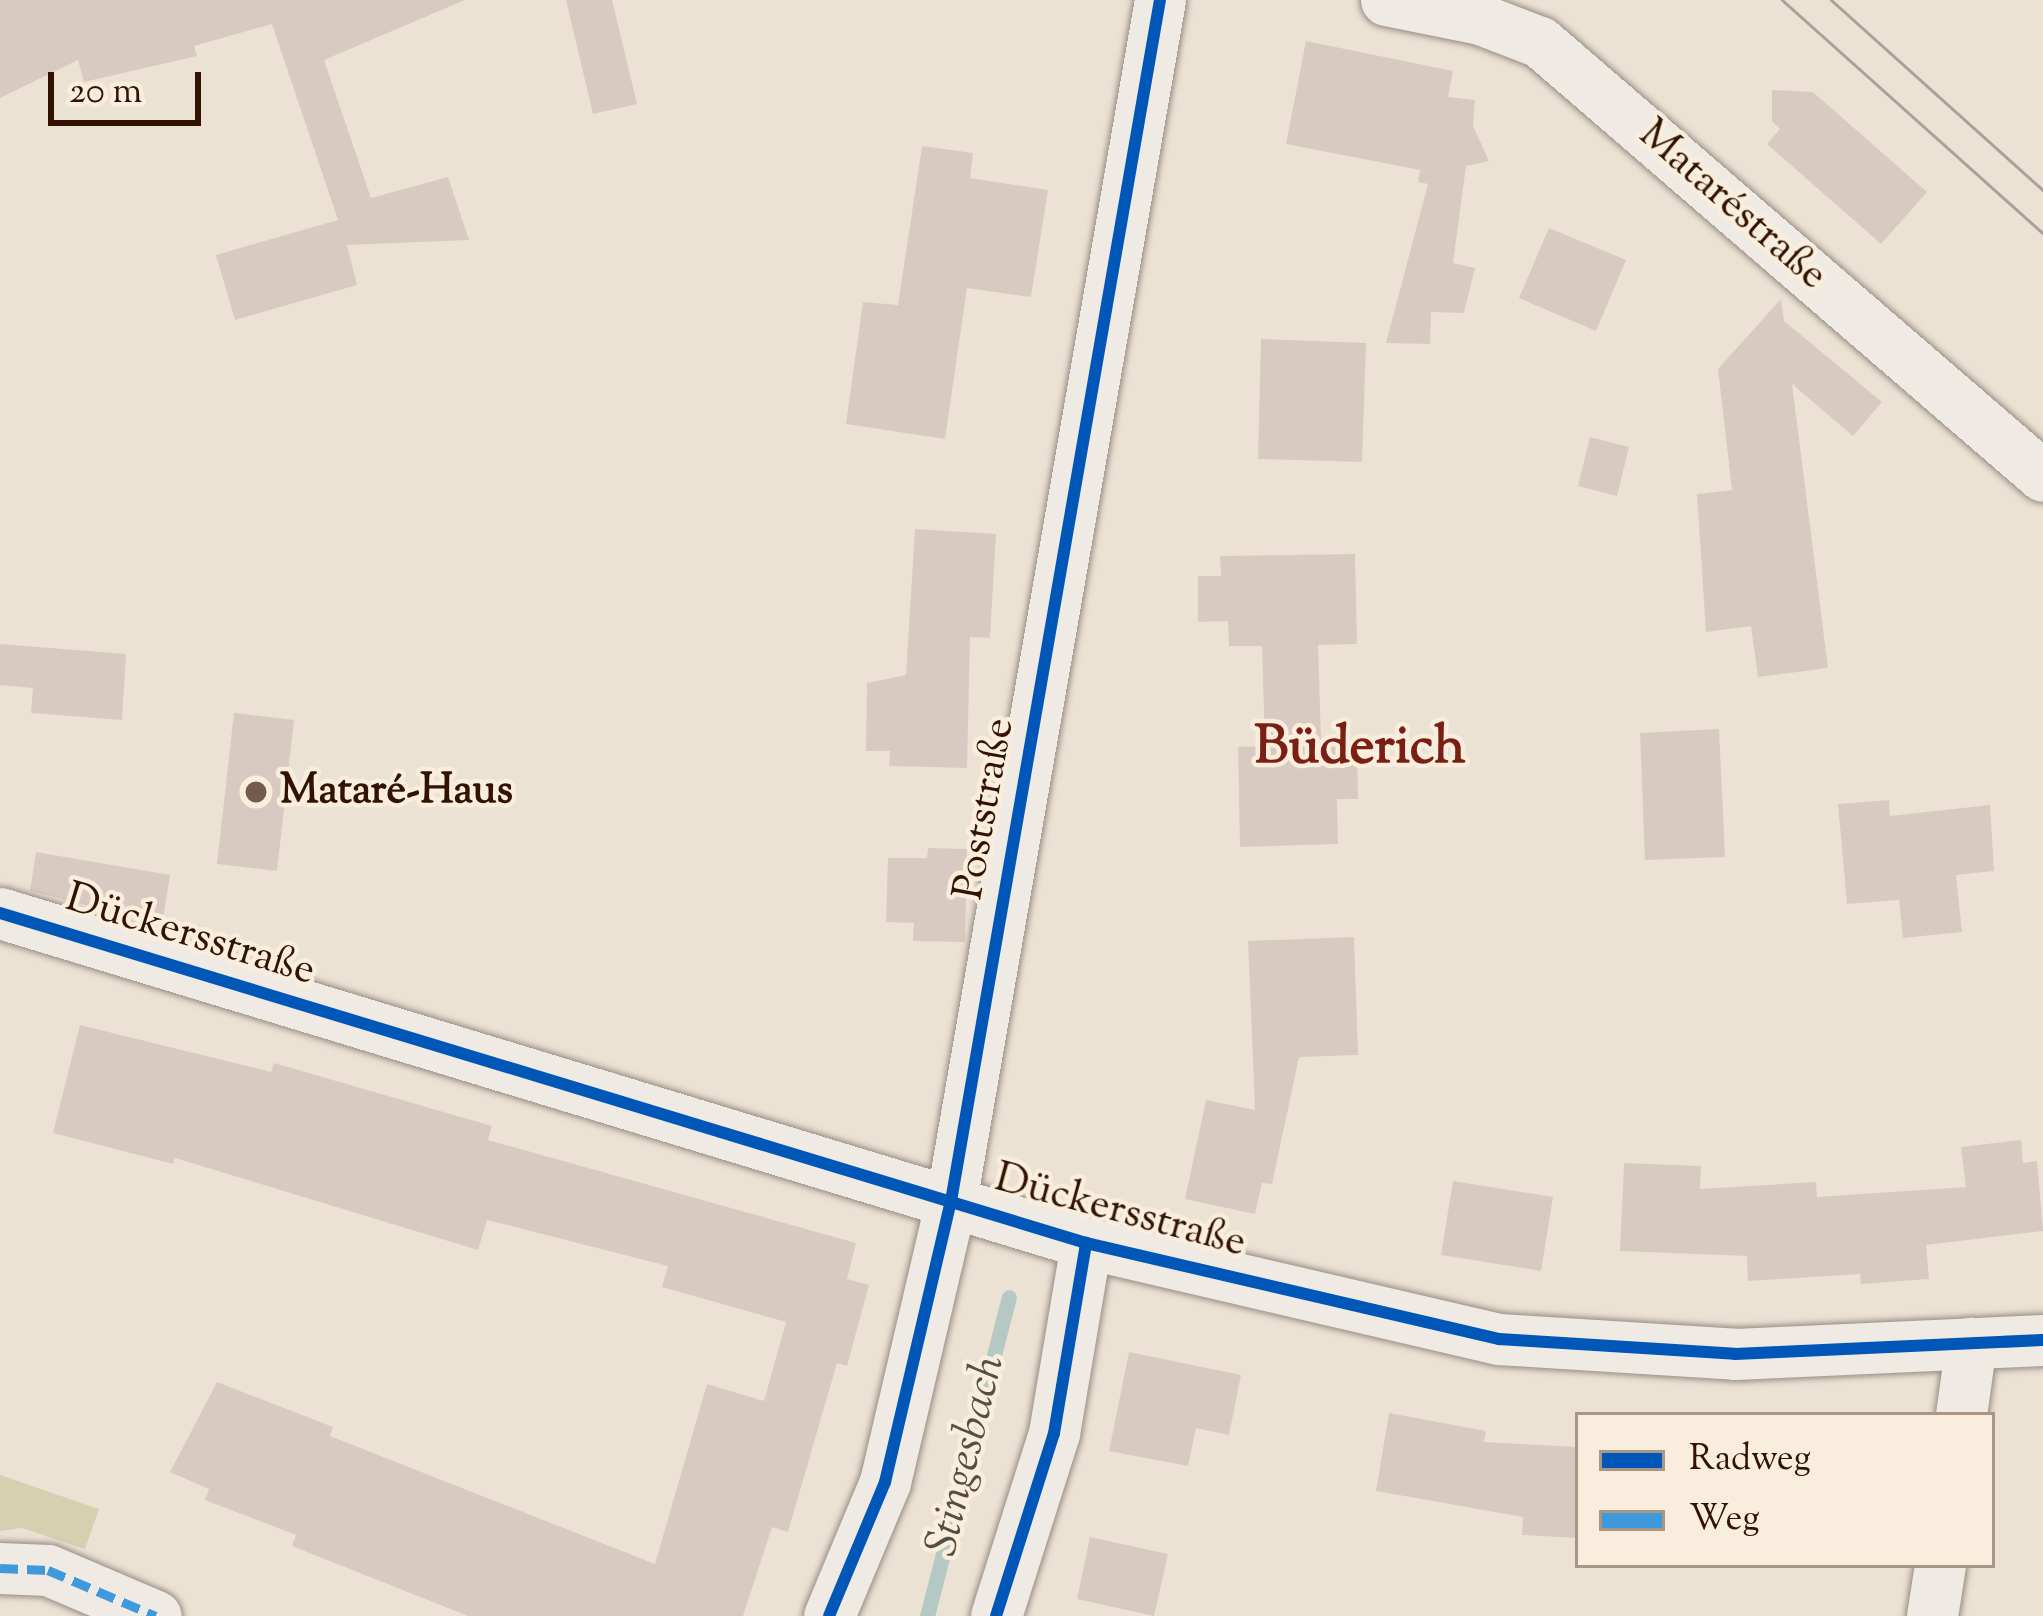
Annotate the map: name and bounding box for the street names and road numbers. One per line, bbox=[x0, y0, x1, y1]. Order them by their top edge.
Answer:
street label: Mataréstraße bbox=[1627, 110, 1837, 302]
street label: Poststraße bbox=[945, 714, 1027, 904]
street label: Dückersstraße bbox=[59, 874, 321, 998]
street label: Dückersstraße bbox=[989, 1154, 1251, 1270]

